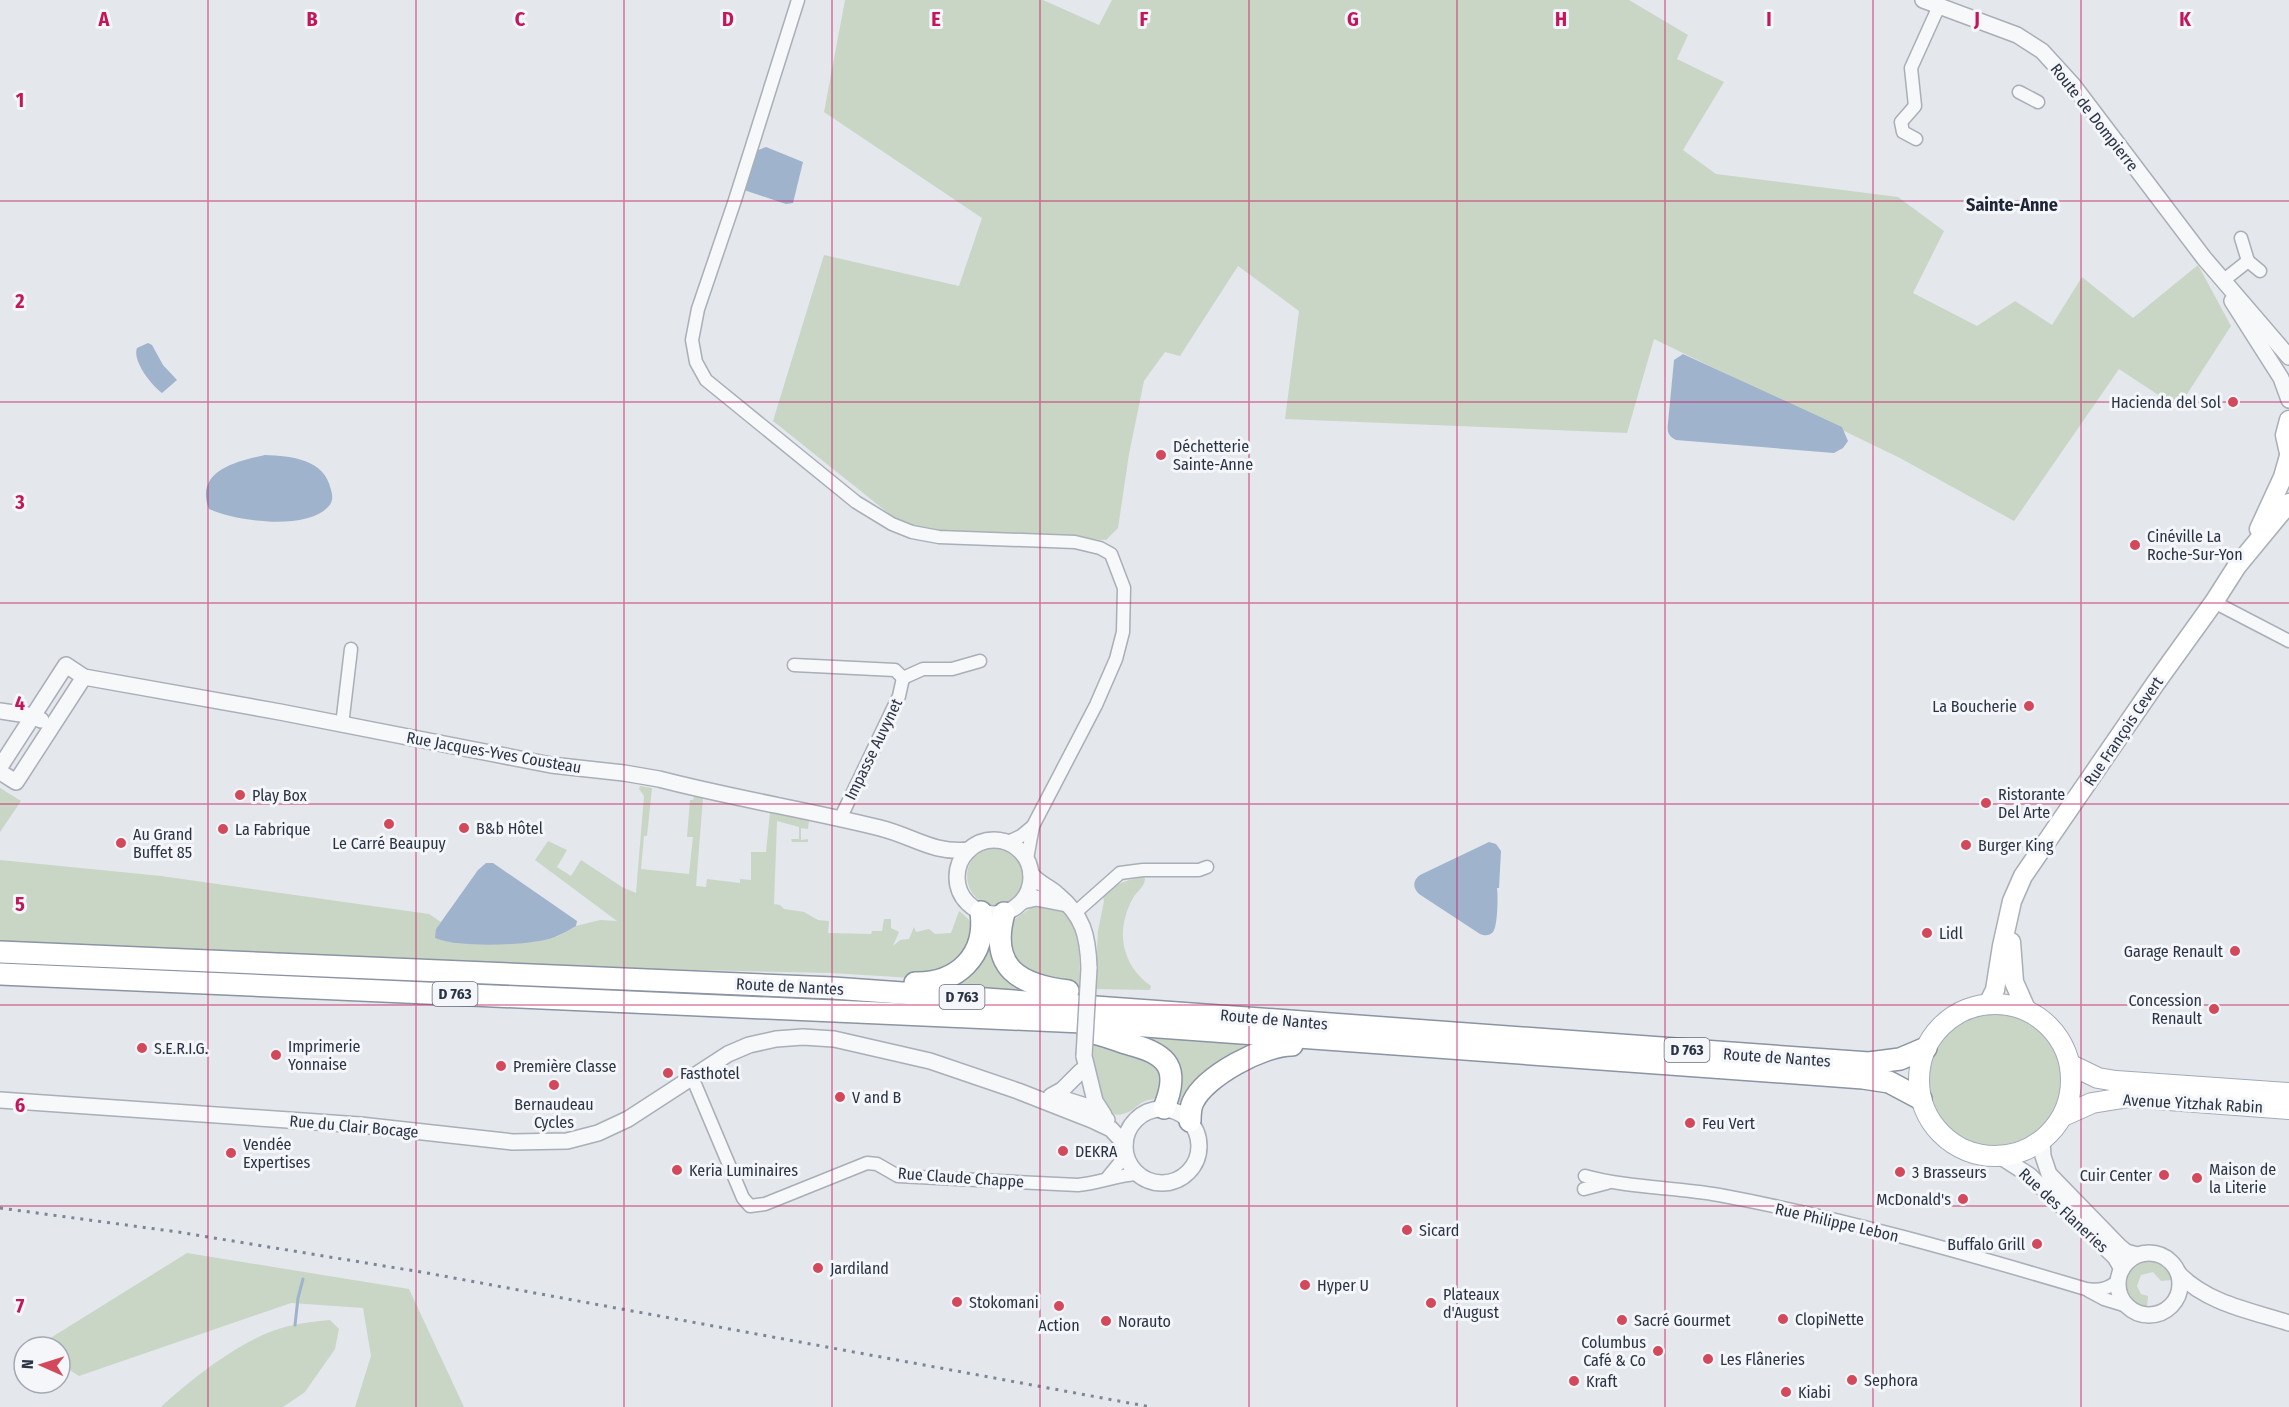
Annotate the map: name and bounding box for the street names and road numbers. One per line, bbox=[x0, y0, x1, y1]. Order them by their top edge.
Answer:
street label: Route de Dompierre bbox=[2047, 60, 2143, 175]
street label: Rue François Cevert bbox=[2080, 672, 2167, 789]
street label: Impasse Auvynet bbox=[841, 695, 907, 803]
street label: Rue Jacques-Yves Cousteau bbox=[405, 728, 583, 777]
street label: Route de Nantes bbox=[736, 974, 844, 999]
road number: D 763 bbox=[432, 982, 478, 1006]
road number: D 763 bbox=[940, 985, 984, 1009]
street label: Route de Nantes bbox=[1219, 1005, 1329, 1034]
road number: D 763 bbox=[1664, 1038, 1710, 1062]
street label: Route de Nantes bbox=[1722, 1044, 1832, 1071]
street label: Avenue Yitzhak Rabin bbox=[2122, 1090, 2264, 1117]
street label: Rue du Clair Bocage bbox=[289, 1111, 419, 1142]
street label: Rue Claude Chappe bbox=[897, 1164, 1025, 1191]
street label: Rue des Flaneries bbox=[2015, 1164, 2112, 1257]
street label: Rue Philippe Lebon bbox=[1773, 1199, 1901, 1246]

